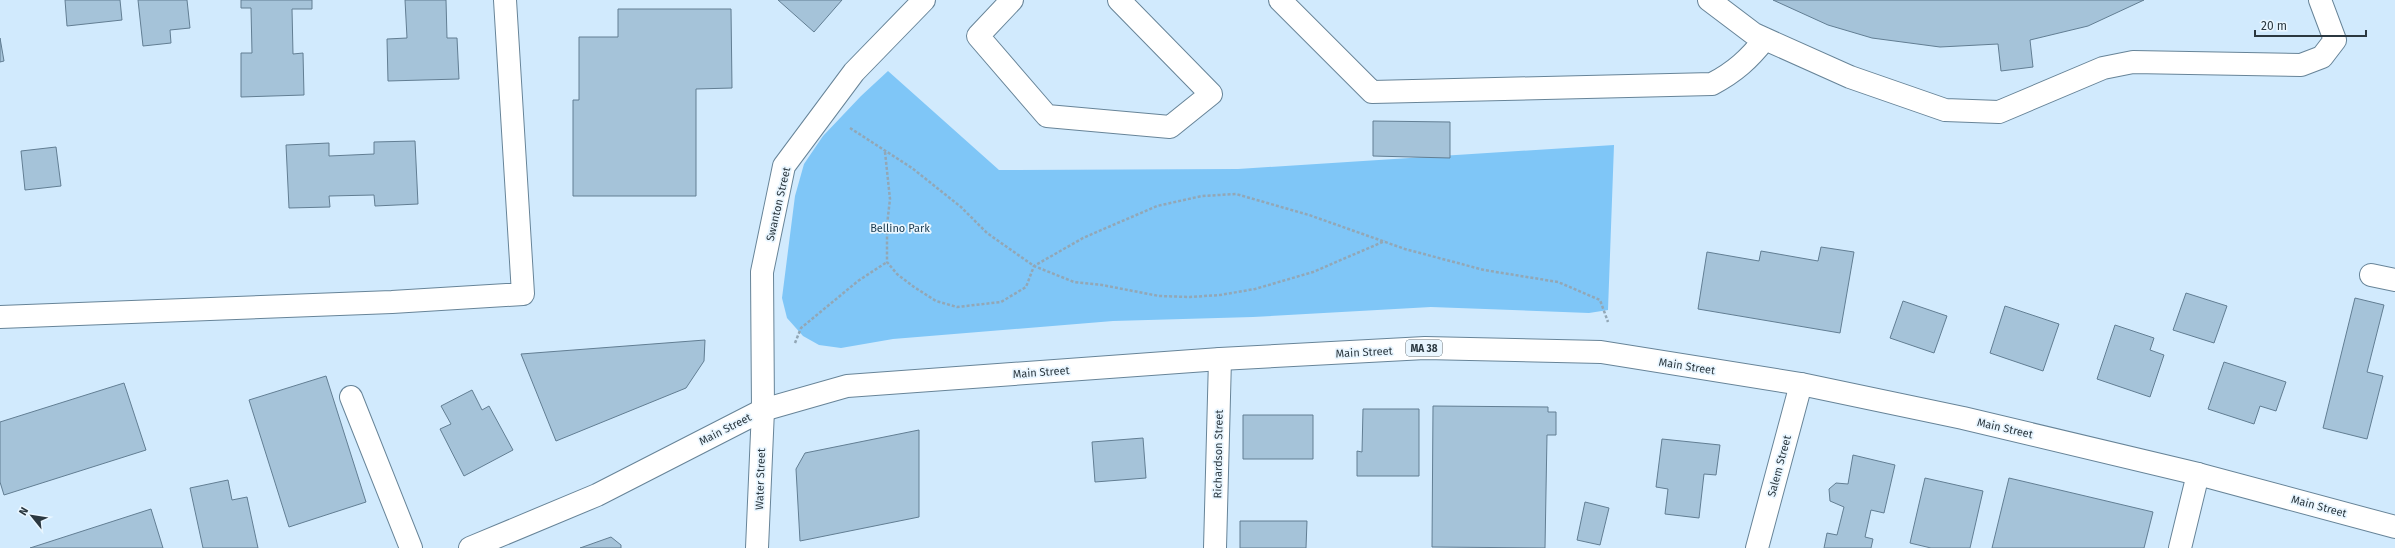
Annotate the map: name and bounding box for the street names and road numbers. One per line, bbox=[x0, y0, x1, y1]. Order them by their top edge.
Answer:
street label: Swanton Street bbox=[764, 166, 793, 242]
road number: MA 38 bbox=[1406, 340, 1442, 356]
street label: Main Street bbox=[1335, 345, 1393, 360]
street label: Main Street bbox=[1658, 356, 1716, 377]
street label: Main Street bbox=[1012, 364, 1070, 381]
street label: Richardson Street bbox=[1211, 410, 1226, 498]
street label: Main Street bbox=[697, 411, 754, 448]
street label: Main Street bbox=[1976, 416, 2034, 441]
street label: Salem Street bbox=[1765, 434, 1794, 498]
street label: Water Street bbox=[753, 448, 768, 510]
street label: Main Street bbox=[2290, 493, 2348, 520]

